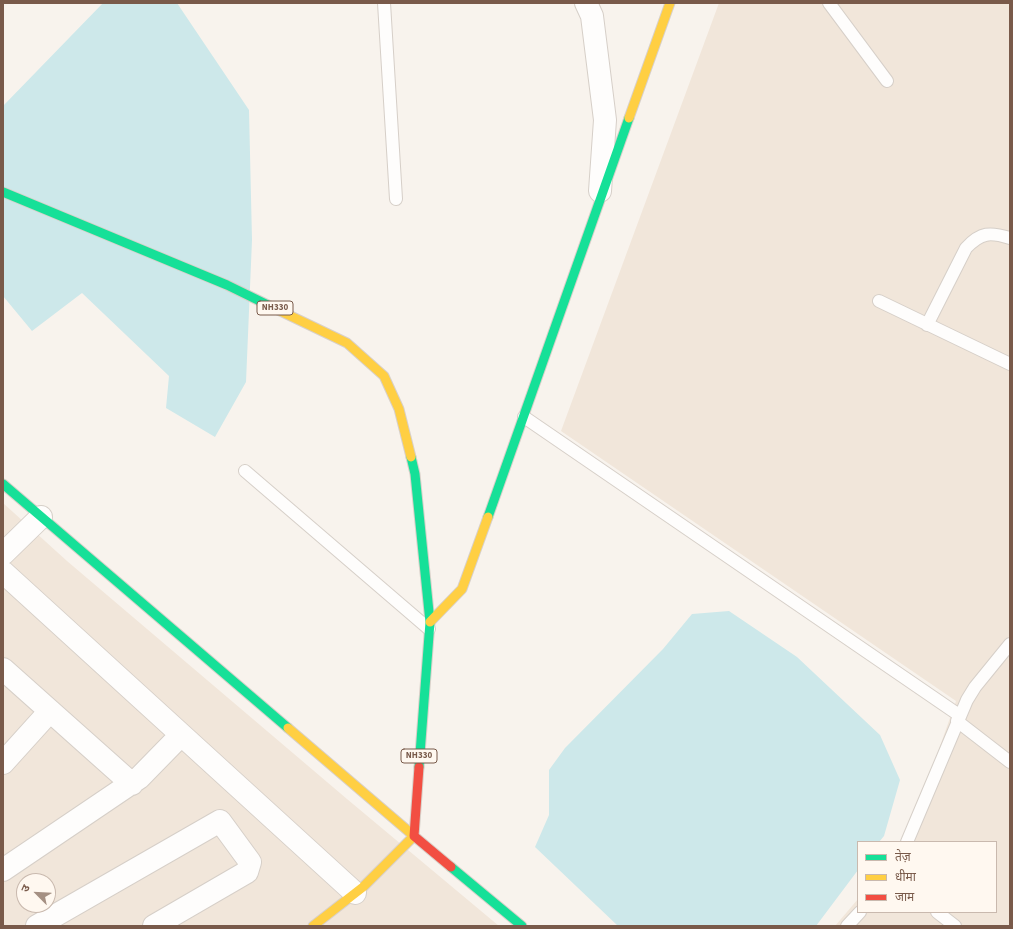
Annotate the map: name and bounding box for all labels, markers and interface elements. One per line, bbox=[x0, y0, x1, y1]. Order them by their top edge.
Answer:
road number: NH330 bbox=[257, 301, 293, 315]
road number: NH330 bbox=[401, 749, 437, 763]
legend bbox=[857, 841, 997, 913]
text: तेज़ bbox=[895, 849, 911, 866]
text: धीमा bbox=[895, 869, 916, 886]
north arrow bbox=[16, 873, 56, 913]
text: उ bbox=[17, 882, 34, 894]
text: जाम bbox=[895, 889, 914, 906]

